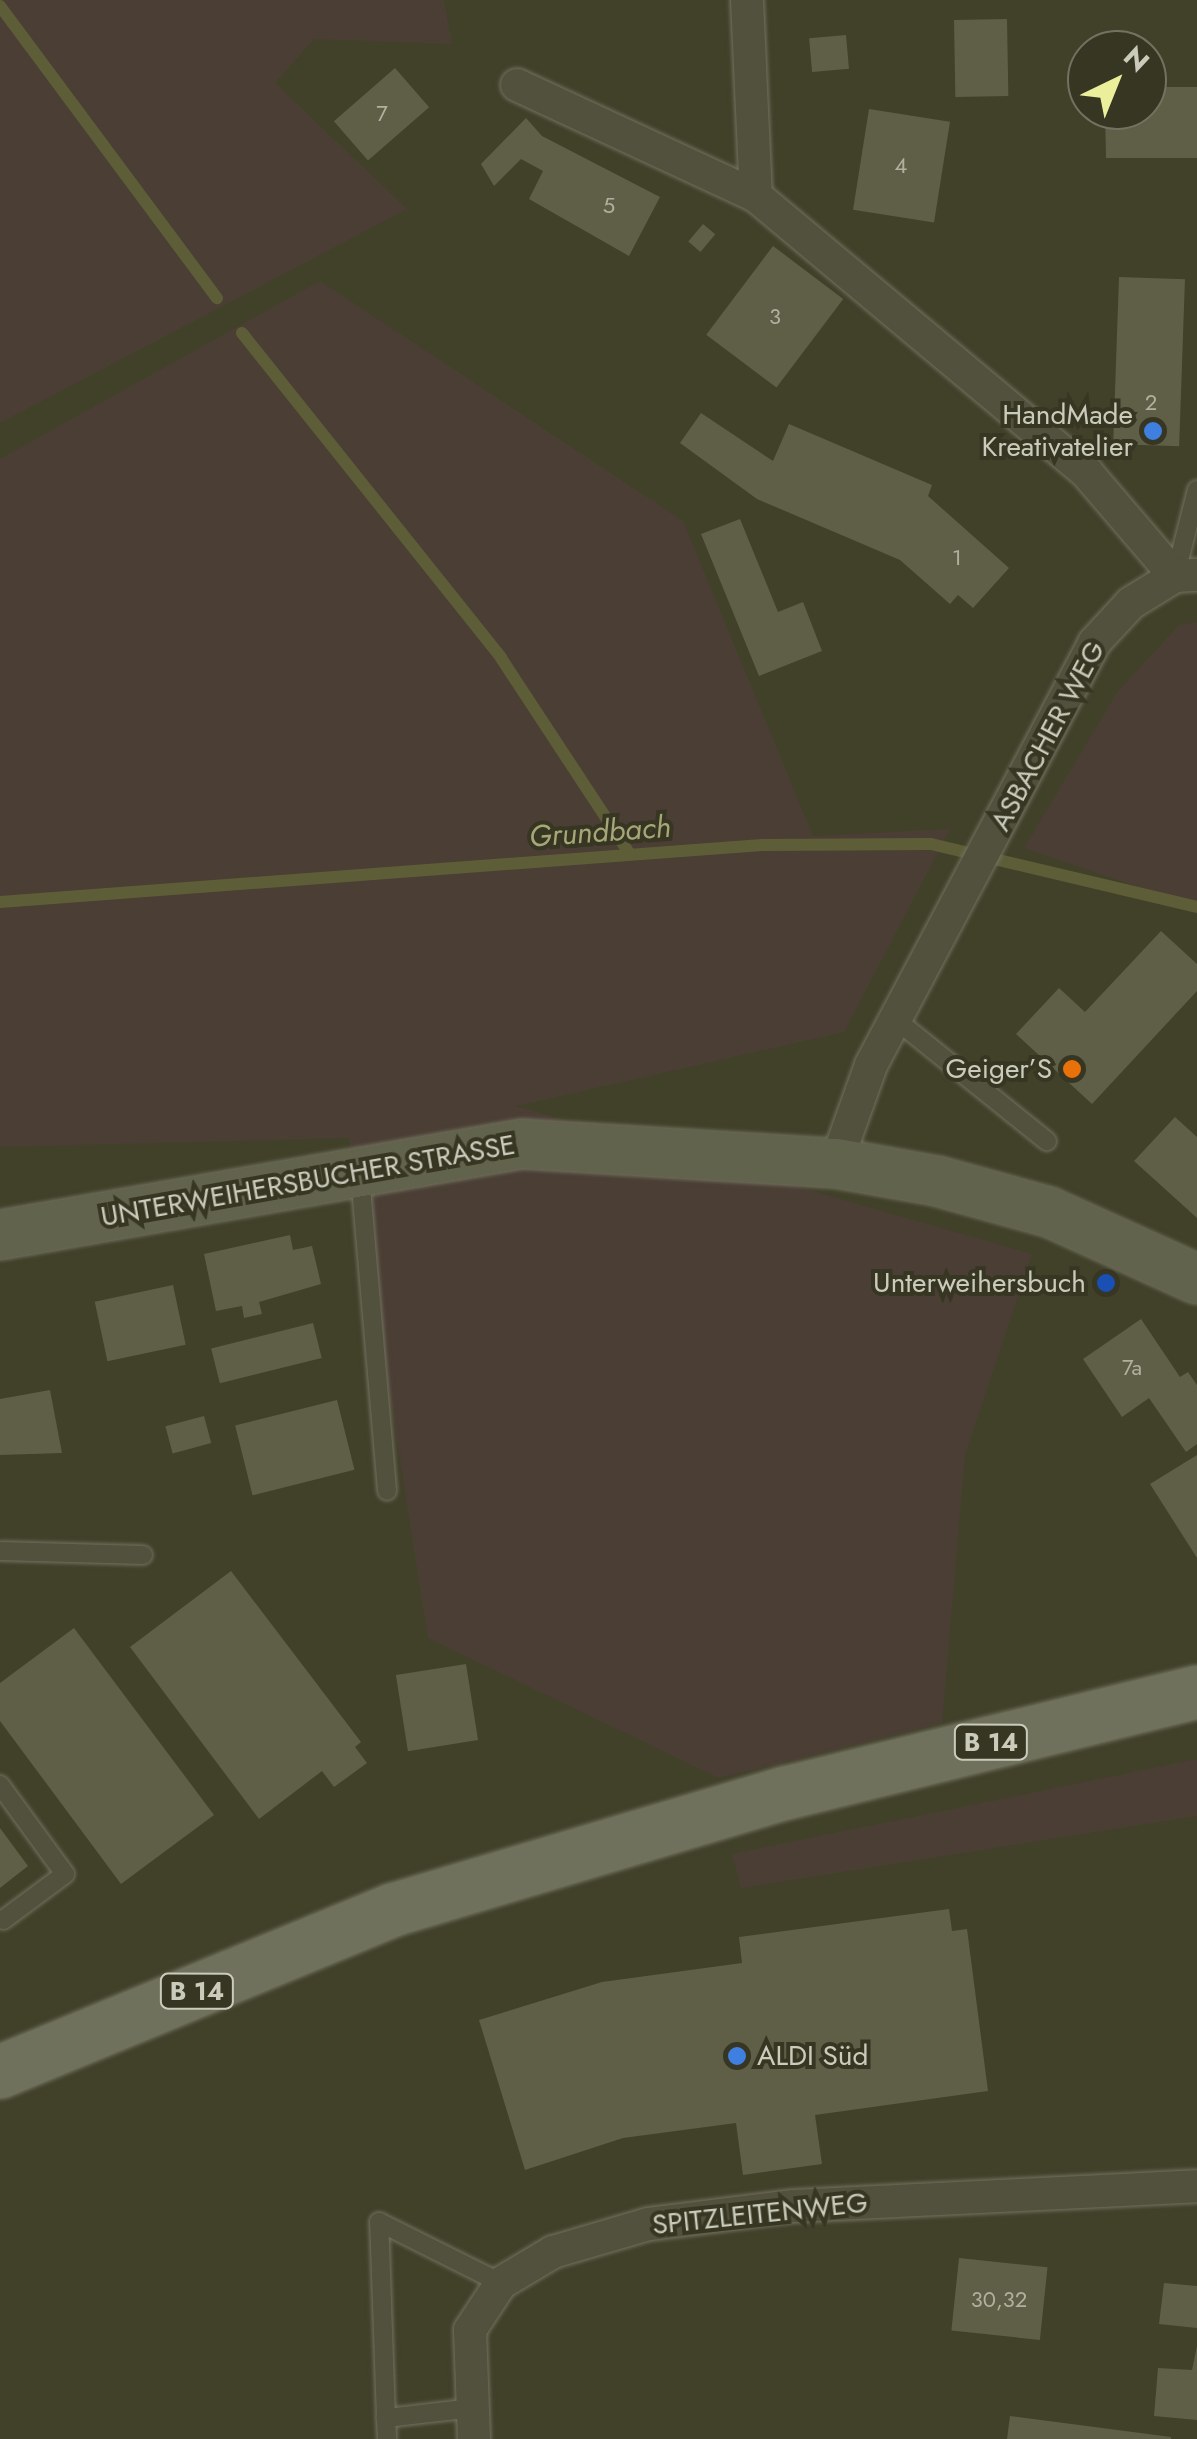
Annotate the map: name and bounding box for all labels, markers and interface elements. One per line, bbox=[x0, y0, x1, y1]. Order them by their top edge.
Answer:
north arrow bbox=[1067, 30, 1167, 130]
text: N bbox=[1114, 37, 1159, 82]
house number: 7 bbox=[376, 101, 388, 127]
house number: 4 bbox=[895, 153, 907, 179]
house number: 5 bbox=[603, 193, 615, 219]
house number: 3 bbox=[769, 304, 781, 330]
house number: 2 bbox=[1145, 390, 1157, 416]
place label: HandMade Kreativatelier bbox=[981, 398, 1133, 464]
marker: HandMade Kreativatelier bbox=[1142, 420, 1164, 442]
house number: 1 bbox=[952, 545, 962, 571]
street label: ASBACHER WEG bbox=[984, 635, 1112, 837]
water label: Grundbach bbox=[528, 809, 672, 855]
place label: Geiger’S bbox=[946, 1052, 1052, 1086]
marker: Geiger’S bbox=[1061, 1058, 1083, 1080]
street label: UNTERWEIHERSBUCHER STRASSE bbox=[98, 1128, 518, 1234]
place label: Unterweihersbuch bbox=[873, 1266, 1086, 1300]
marker: Unterweihersbuch bbox=[1095, 1272, 1117, 1294]
house number: 7a bbox=[1122, 1355, 1142, 1381]
road number: B 14 bbox=[954, 1722, 1028, 1762]
road number: B 14 bbox=[160, 1971, 234, 2011]
place label: ALDI Süd bbox=[757, 2039, 868, 2073]
marker: ALDI Süd bbox=[726, 2045, 748, 2067]
street label: SPITZLEITENWEG bbox=[651, 2186, 869, 2242]
house number: 30,32 bbox=[971, 2287, 1027, 2313]

